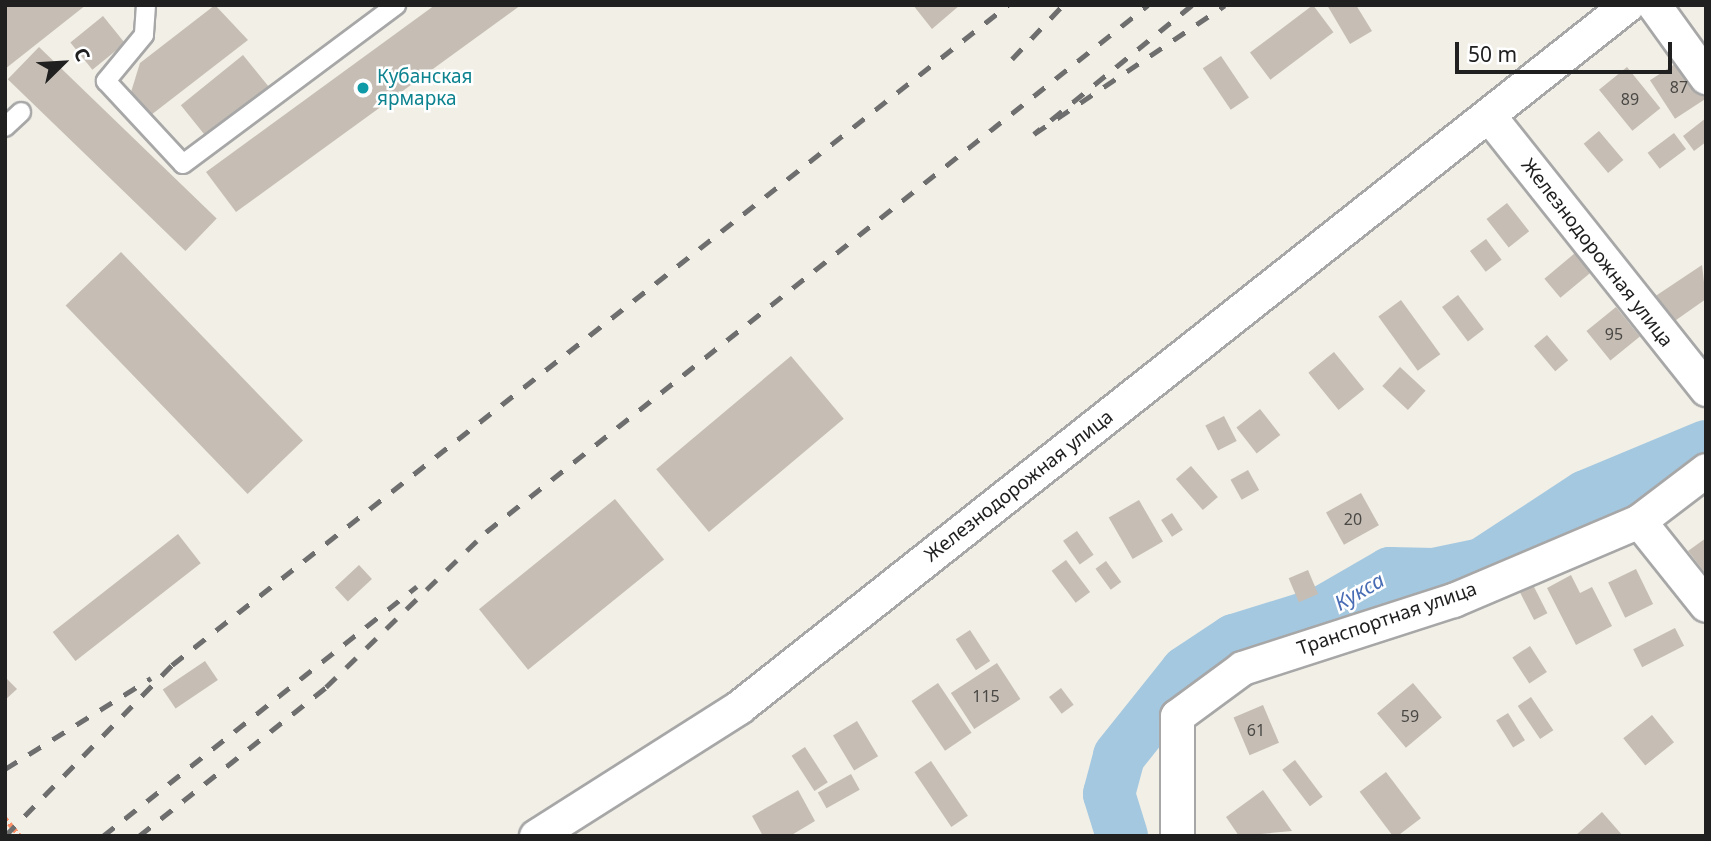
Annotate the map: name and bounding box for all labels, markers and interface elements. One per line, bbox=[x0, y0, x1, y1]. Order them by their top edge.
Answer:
north arrow bbox=[28, 28, 98, 98]
scale bar bbox=[1459, 28, 1676, 72]
text: 50 m bbox=[1468, 40, 1517, 68]
text: С bbox=[68, 44, 97, 65]
place label: Кубанская ярмарка bbox=[377, 66, 473, 110]
house number: 87 bbox=[1670, 77, 1688, 97]
marker: Кубанская ярмарка bbox=[355, 80, 371, 96]
house number: 89 bbox=[1621, 89, 1639, 109]
street label: Железнодорожная улица bbox=[1516, 154, 1678, 352]
house number: 95 bbox=[1605, 324, 1623, 344]
street label: Железнодорожная улица bbox=[920, 405, 1118, 567]
house number: 20 bbox=[1344, 509, 1362, 529]
water label: Кукса bbox=[1330, 567, 1388, 615]
street label: Транспортная улица bbox=[1294, 578, 1480, 660]
house number: 115 bbox=[972, 686, 1000, 706]
house number: 59 bbox=[1401, 706, 1419, 726]
house number: 61 bbox=[1247, 720, 1265, 740]

